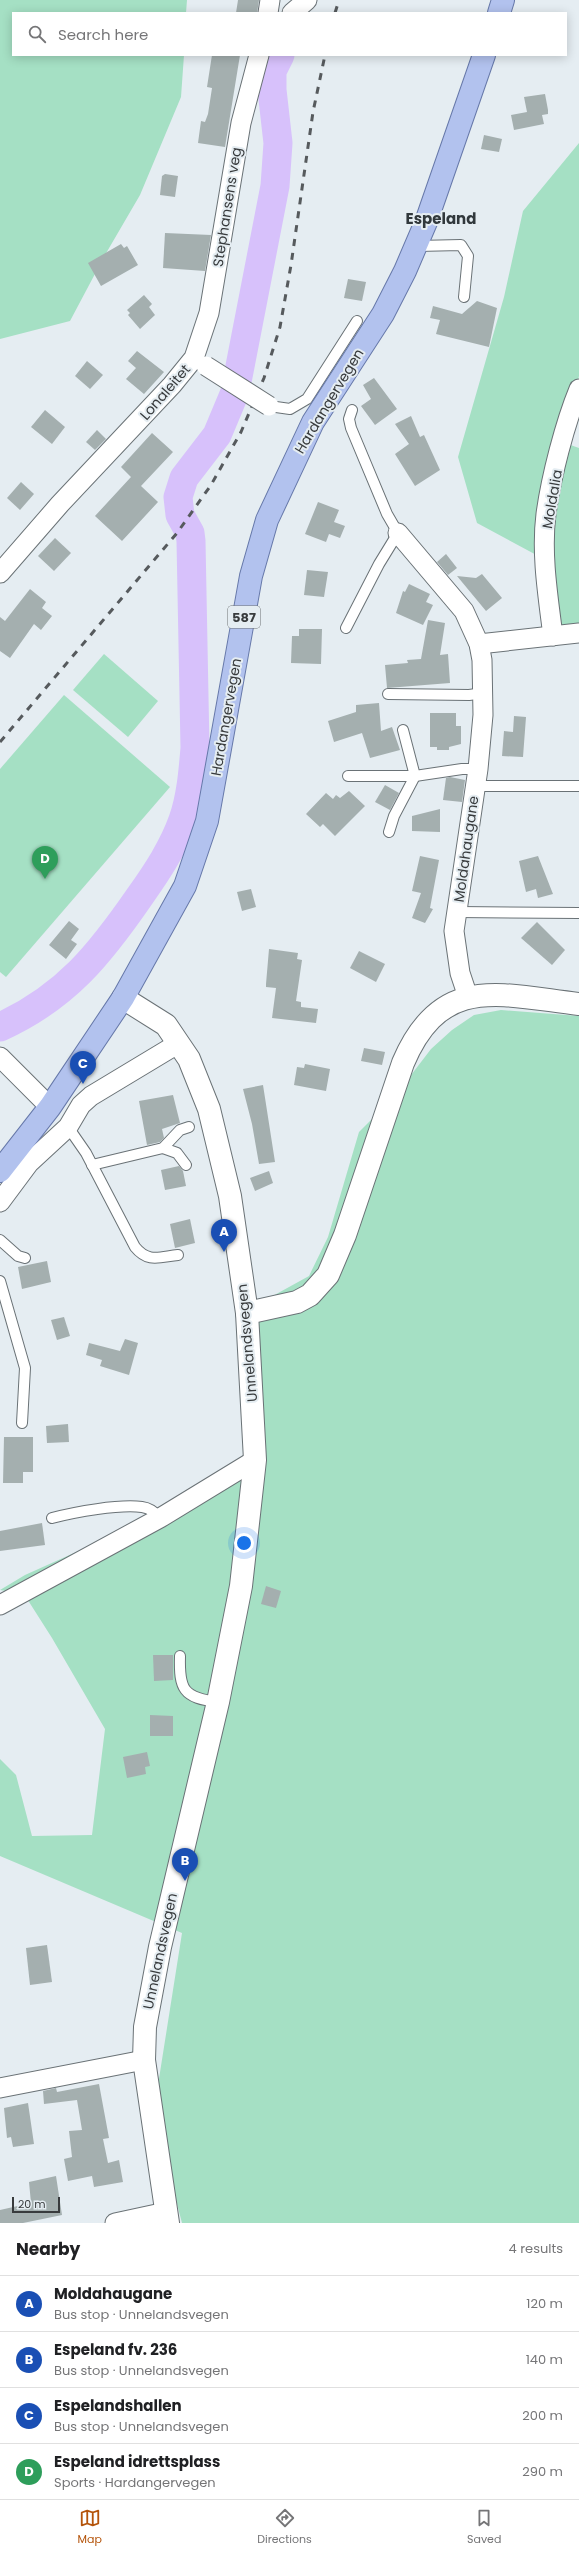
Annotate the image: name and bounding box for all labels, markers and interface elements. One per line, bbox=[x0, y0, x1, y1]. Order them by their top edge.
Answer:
search box bbox=[12, 12, 567, 56]
icon: search bbox=[26, 23, 48, 45]
text: Search here bbox=[58, 24, 148, 45]
street label: Stephansens veg bbox=[208, 146, 246, 268]
district label: Espeland bbox=[406, 208, 476, 229]
street label: Hardangervegen bbox=[290, 345, 368, 457]
street label: Lonaleitet bbox=[135, 360, 195, 424]
street label: Moldalia bbox=[537, 468, 567, 530]
road number: 587 bbox=[228, 606, 260, 628]
street label: Hardangervegen bbox=[206, 657, 246, 777]
street label: Moldahaugane bbox=[449, 794, 483, 904]
pin: D bbox=[32, 846, 58, 879]
pin: C bbox=[70, 1051, 96, 1084]
pin: A bbox=[211, 1219, 237, 1252]
street label: Unnelandsvegen bbox=[232, 1283, 262, 1403]
your location bbox=[234, 1533, 254, 1553]
pin: B bbox=[172, 1848, 198, 1881]
street label: Unnelandsvegen bbox=[138, 1891, 182, 2011]
scale bar bbox=[12, 2195, 60, 2214]
text: 20 m bbox=[18, 2196, 46, 2212]
text: Nearby bbox=[16, 2237, 80, 2261]
text: 4 results bbox=[509, 2239, 563, 2258]
text: Moldahaugane bbox=[54, 2283, 172, 2304]
text: A bbox=[24, 2294, 34, 2313]
text: 120 m bbox=[526, 2294, 563, 2313]
text: Bus stop · Unnelandsvegen bbox=[54, 2305, 229, 2324]
text: Espeland fv. 236 bbox=[54, 2339, 177, 2360]
text: B bbox=[25, 2350, 33, 2369]
text: 140 m bbox=[526, 2350, 563, 2369]
text: Bus stop · Unnelandsvegen bbox=[54, 2361, 229, 2380]
text: Espelandshallen bbox=[54, 2395, 182, 2416]
text: C bbox=[24, 2406, 34, 2425]
text: 200 m bbox=[522, 2406, 563, 2425]
text: Bus stop · Unnelandsvegen bbox=[54, 2417, 229, 2436]
text: Espeland idrettsplass bbox=[54, 2451, 220, 2472]
text: D bbox=[24, 2462, 34, 2481]
text: 290 m bbox=[522, 2462, 563, 2481]
text: Sports · Hardangervegen bbox=[54, 2473, 216, 2492]
tab: Map bbox=[78, 2507, 102, 2548]
tab: Directions bbox=[257, 2507, 312, 2548]
tab: Saved bbox=[467, 2507, 501, 2548]

